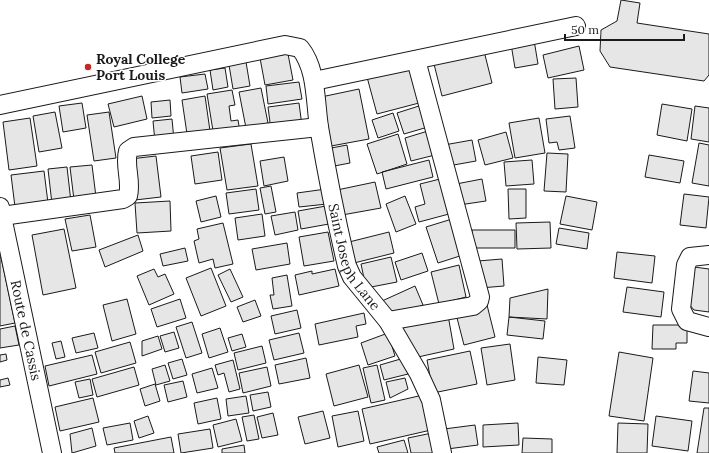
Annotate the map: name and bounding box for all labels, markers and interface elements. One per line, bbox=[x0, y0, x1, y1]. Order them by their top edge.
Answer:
scale bar bbox=[565, 16, 684, 42]
text: 50 m bbox=[571, 22, 599, 37]
place label: Royal College Port Louis bbox=[96, 50, 186, 84]
marker: Royal College Port Louis bbox=[83, 62, 93, 72]
street label: Saint Joseph Lane bbox=[324, 202, 385, 314]
street label: Route de Cassis bbox=[7, 278, 45, 382]

